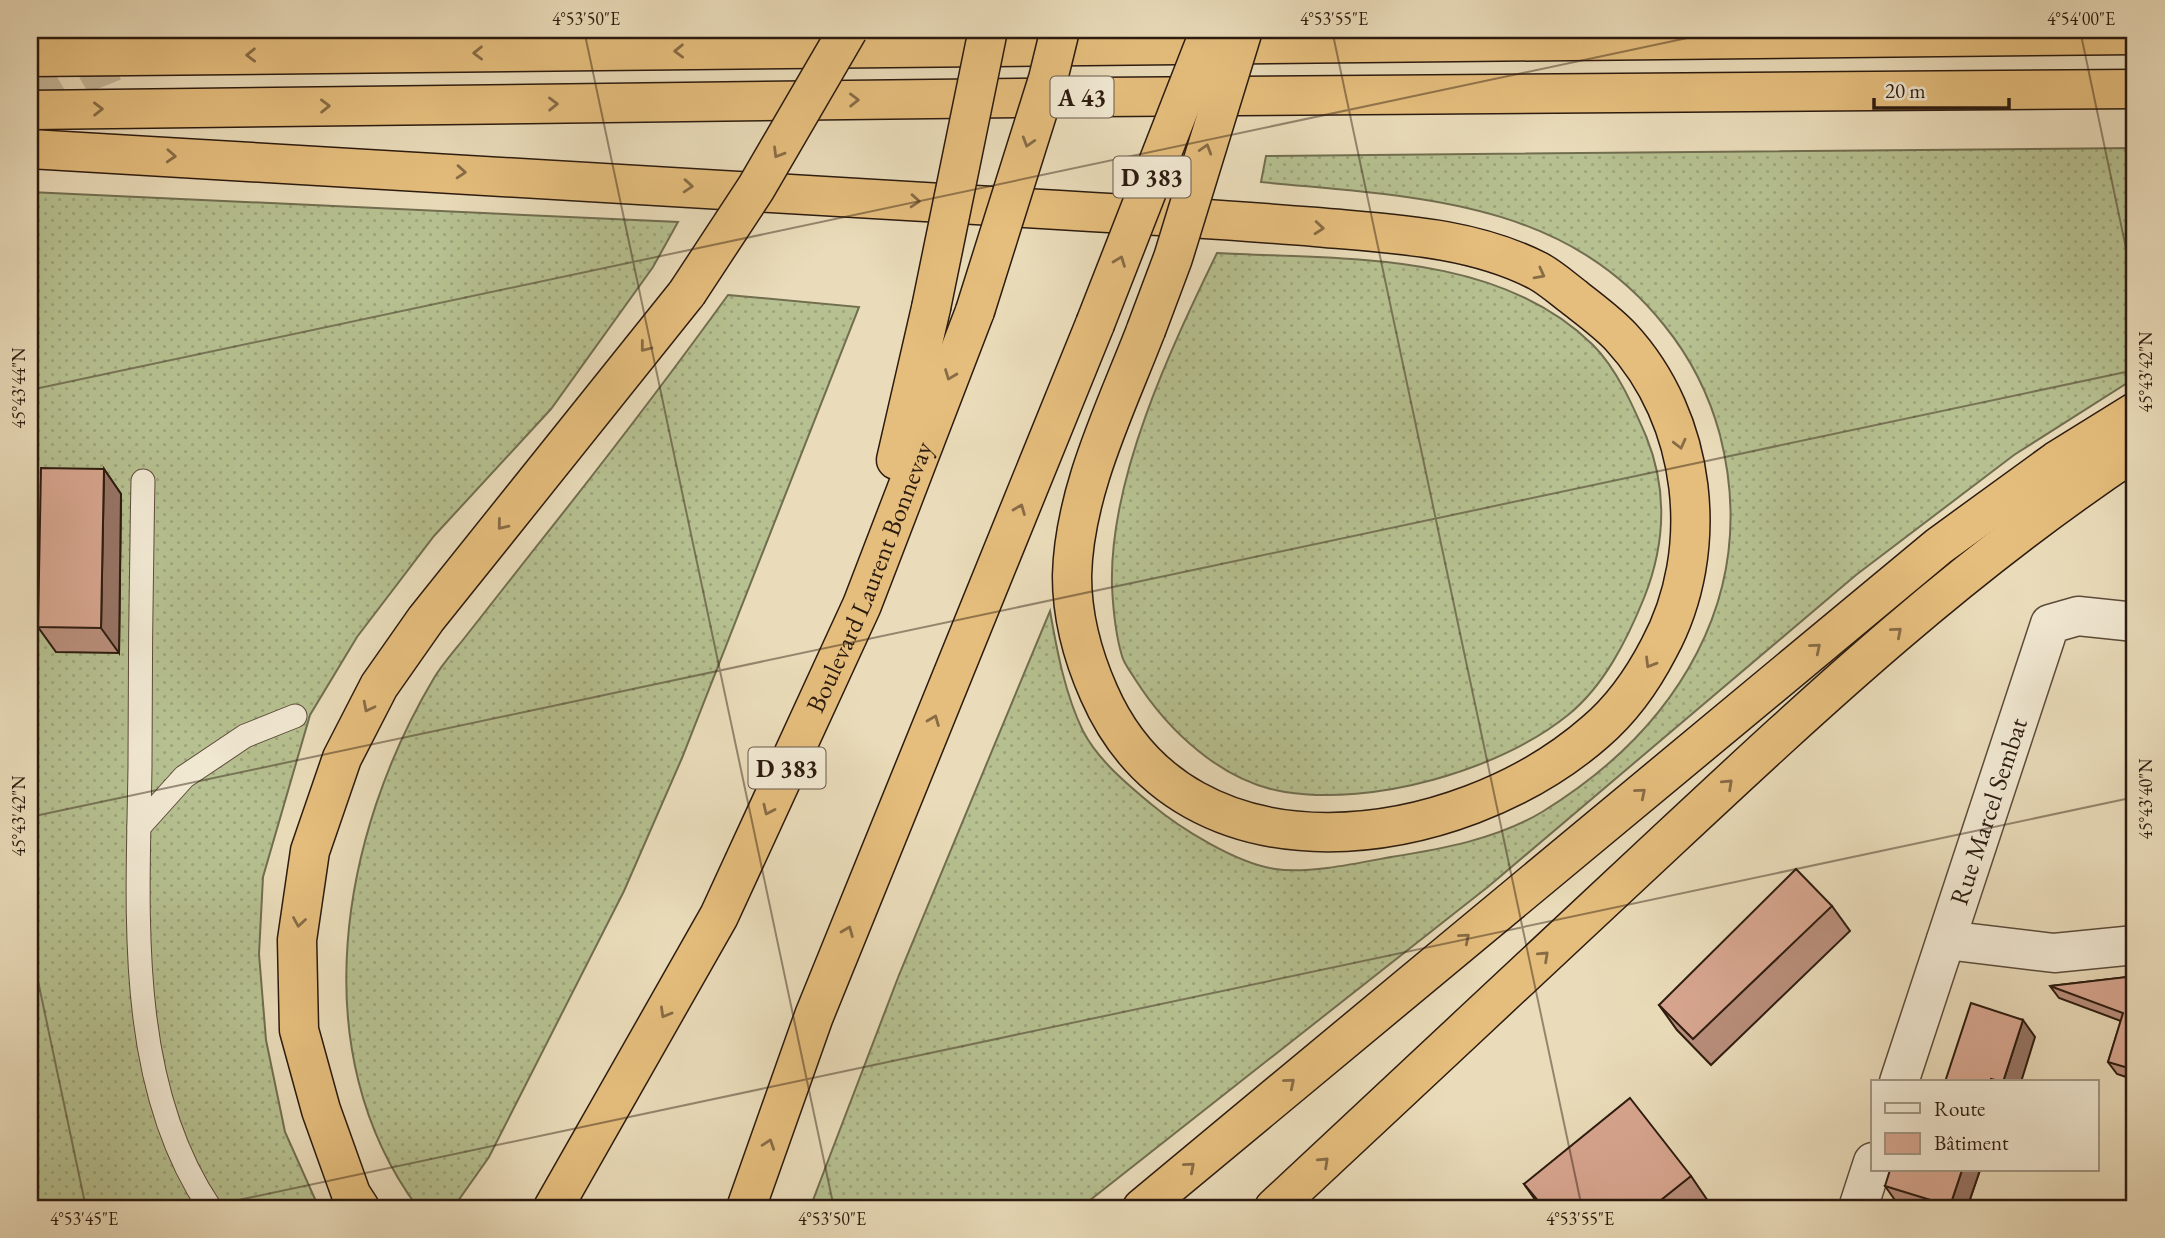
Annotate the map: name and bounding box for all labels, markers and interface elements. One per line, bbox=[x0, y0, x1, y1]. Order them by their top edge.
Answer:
text: 4°53'50"E bbox=[552, 7, 620, 30]
text: 4°53'55"E bbox=[1300, 7, 1368, 30]
text: 4°54'00"E bbox=[2047, 7, 2115, 30]
one-way arrow bbox=[673, 43, 684, 59]
one-way arrow bbox=[473, 45, 483, 61]
one-way arrow bbox=[245, 48, 256, 63]
scale bar bbox=[1874, 66, 2009, 110]
road number: A 43 bbox=[1050, 76, 1114, 118]
text: 20 m bbox=[1885, 77, 1926, 104]
one-way arrow bbox=[849, 92, 860, 108]
one-way arrow bbox=[548, 96, 559, 111]
one-way arrow bbox=[320, 99, 331, 114]
one-way arrow bbox=[93, 101, 104, 117]
one-way arrow bbox=[1021, 136, 1036, 148]
one-way arrow bbox=[1198, 143, 1213, 155]
one-way arrow bbox=[773, 145, 786, 158]
one-way arrow bbox=[166, 149, 177, 164]
road number: D 383 bbox=[1114, 156, 1190, 197]
one-way arrow bbox=[456, 164, 467, 179]
one-way arrow bbox=[683, 179, 694, 194]
one-way arrow bbox=[910, 193, 921, 208]
one-way arrow bbox=[1314, 220, 1325, 235]
one-way arrow bbox=[1111, 255, 1125, 267]
one-way arrow bbox=[1532, 265, 1545, 279]
text: 45°43'42"N bbox=[2134, 331, 2157, 412]
one-way arrow bbox=[641, 339, 653, 352]
text: 45°43'44"N bbox=[7, 347, 30, 428]
one-way arrow bbox=[945, 368, 959, 380]
street label: Boulevard Laurent Bonnevay bbox=[798, 436, 940, 718]
one-way arrow bbox=[1672, 438, 1686, 450]
one-way arrow bbox=[1011, 504, 1025, 516]
one-way arrow bbox=[498, 517, 511, 529]
one-way arrow bbox=[1888, 628, 1901, 640]
one-way arrow bbox=[1808, 644, 1821, 656]
one-way arrow bbox=[1646, 656, 1659, 669]
one-way arrow bbox=[362, 700, 376, 712]
street label: Rue Marcel Sembat bbox=[1942, 713, 2035, 909]
one-way arrow bbox=[926, 715, 940, 727]
road number: D 383 bbox=[748, 748, 826, 788]
text: 45°43'40"N bbox=[2134, 758, 2157, 839]
text: 45°43'42"N bbox=[7, 775, 30, 856]
one-way arrow bbox=[1720, 780, 1733, 792]
one-way arrow bbox=[1632, 789, 1645, 801]
one-way arrow bbox=[762, 803, 776, 815]
one-way arrow bbox=[292, 917, 307, 928]
one-way arrow bbox=[840, 926, 854, 938]
one-way arrow bbox=[1457, 934, 1470, 946]
one-way arrow bbox=[1536, 952, 1549, 964]
one-way arrow bbox=[660, 1005, 673, 1018]
one-way arrow bbox=[1282, 1078, 1294, 1091]
legend bbox=[1871, 1080, 2098, 1172]
text: Route bbox=[1934, 1095, 1985, 1122]
text: Bâtiment bbox=[1934, 1129, 2009, 1156]
one-way arrow bbox=[761, 1138, 775, 1150]
one-way arrow bbox=[1316, 1157, 1329, 1170]
one-way arrow bbox=[1181, 1163, 1194, 1175]
text: 4°53'45"E bbox=[50, 1207, 118, 1230]
text: 4°53'50"E bbox=[798, 1207, 866, 1230]
text: 4°53'55"E bbox=[1546, 1207, 1614, 1230]

